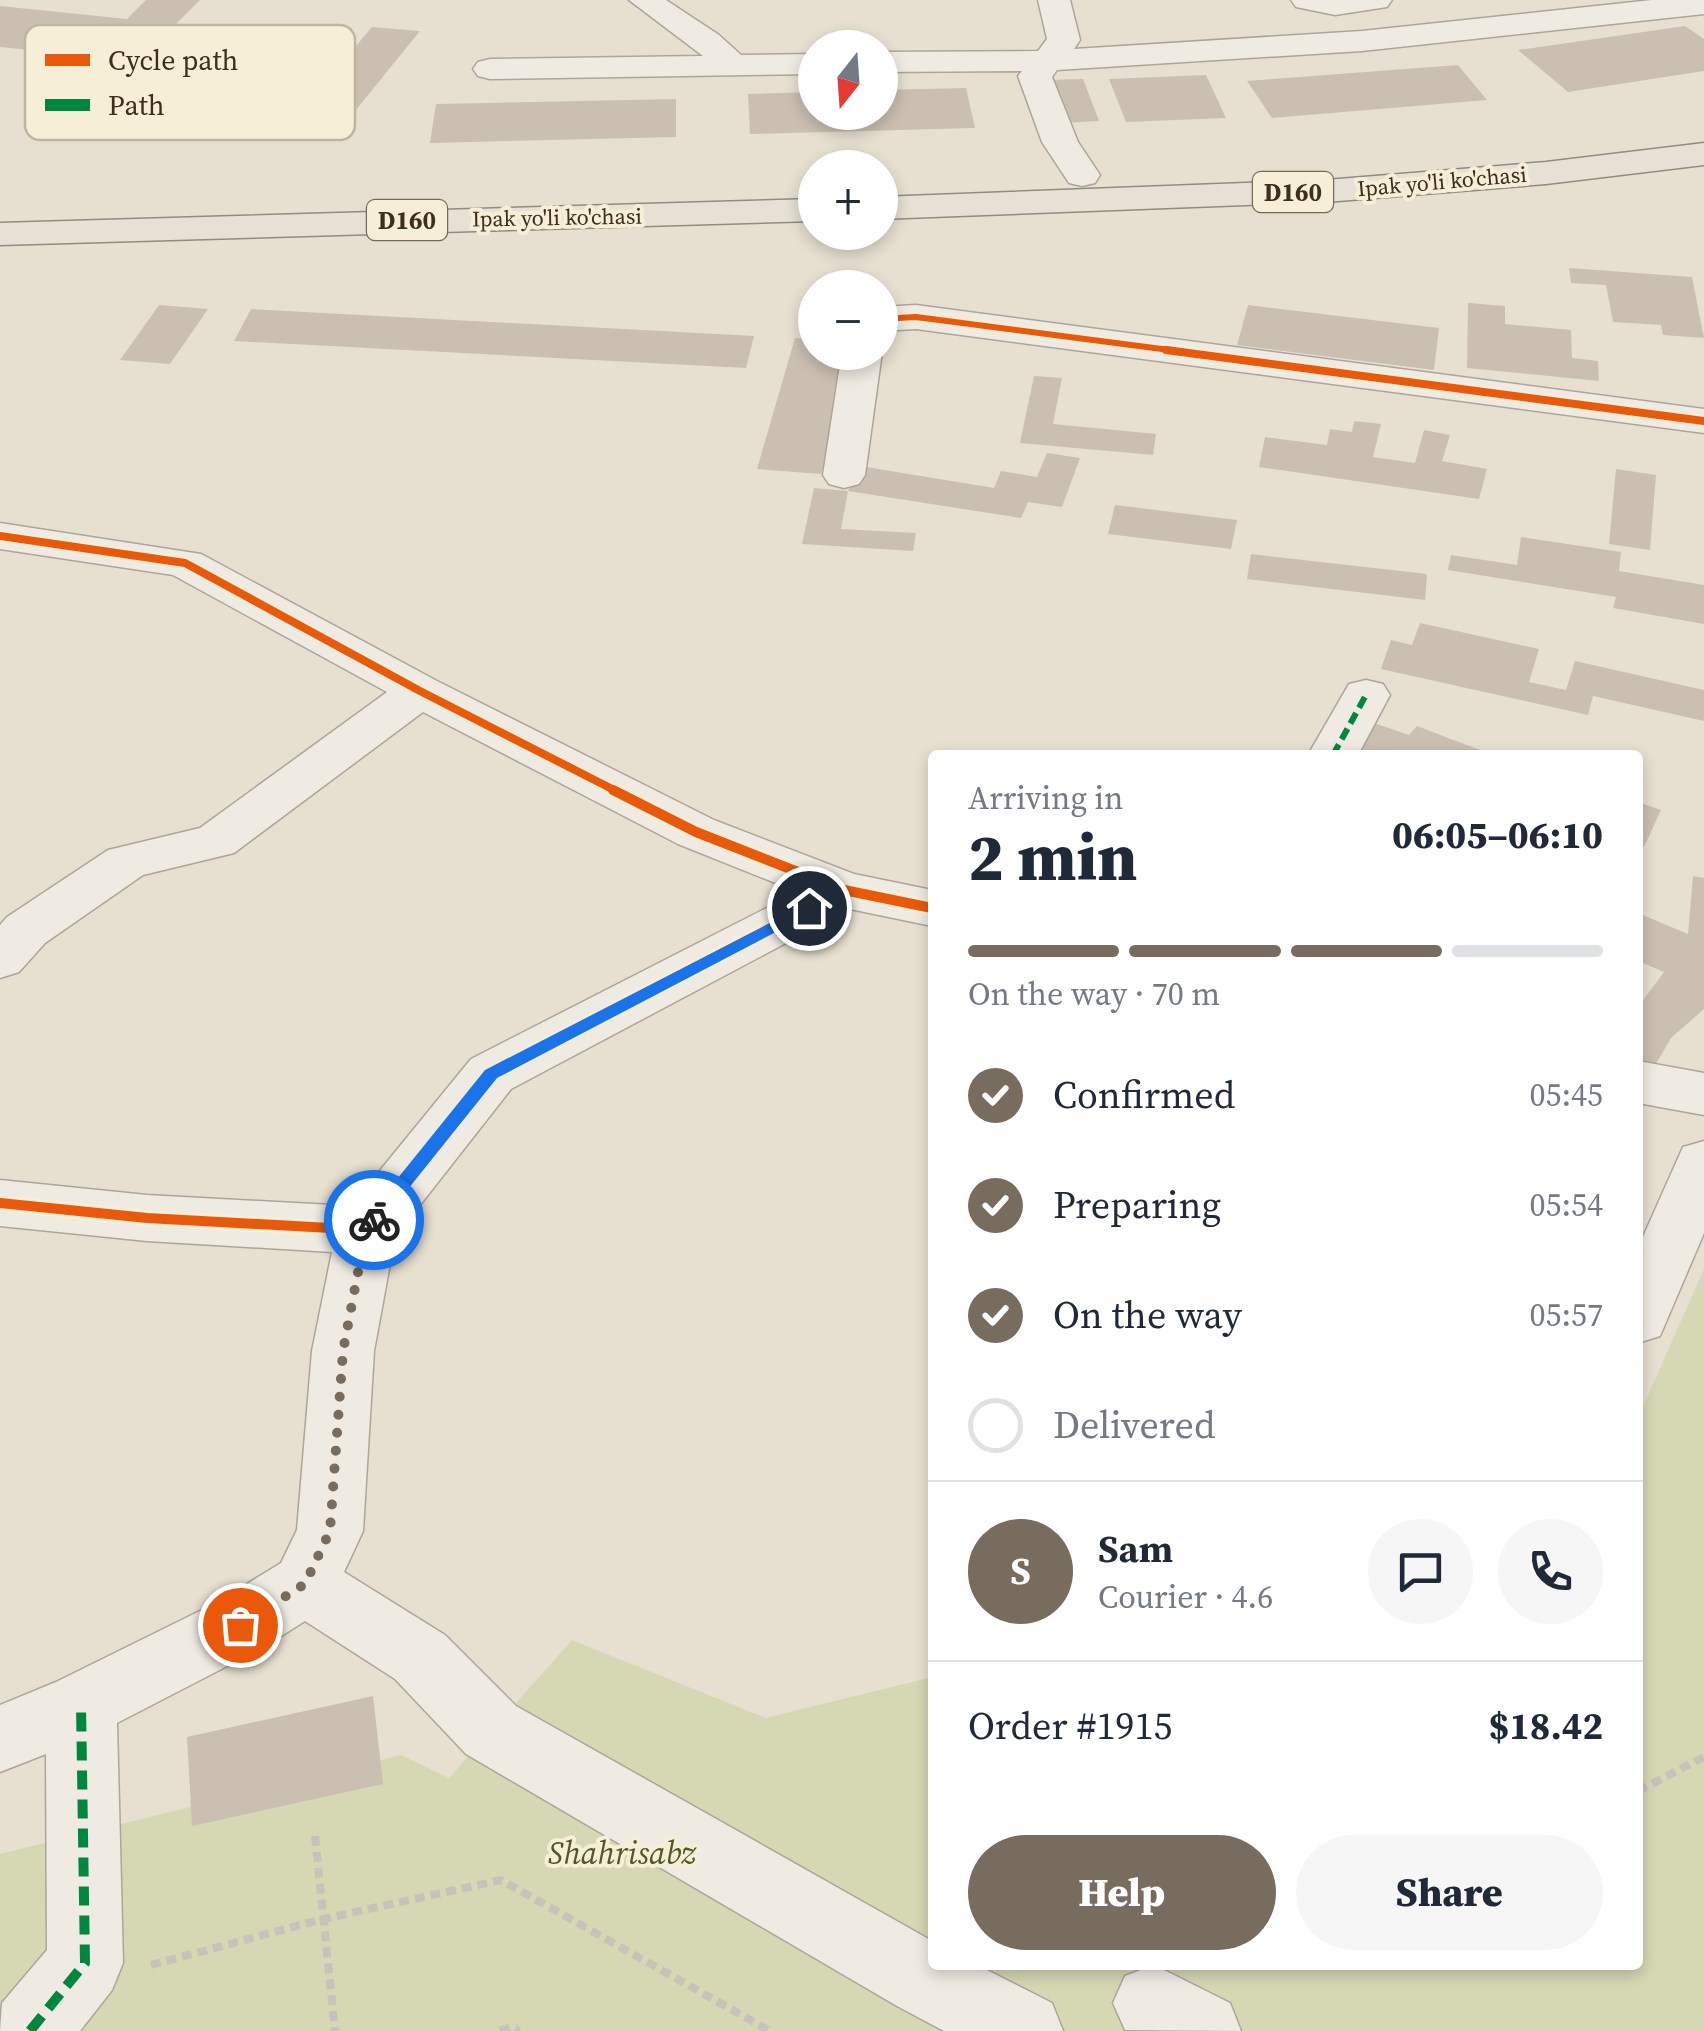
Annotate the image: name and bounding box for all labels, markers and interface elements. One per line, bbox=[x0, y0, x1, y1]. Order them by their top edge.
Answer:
legend bbox=[25, 25, 355, 140]
north arrow bbox=[798, 30, 898, 130]
map controls bbox=[798, 30, 898, 370]
text: Cycle path bbox=[108, 41, 238, 79]
text: Path bbox=[108, 86, 165, 124]
button: + bbox=[798, 150, 898, 250]
street label: Ipak yo'li ko'chasi bbox=[1356, 159, 1528, 203]
road number: D160 bbox=[1253, 172, 1333, 212]
road number: D160 bbox=[367, 200, 447, 240]
street label: Ipak yo'li ko'chasi bbox=[472, 201, 642, 233]
button: − bbox=[798, 270, 898, 370]
text: Arriving in bbox=[968, 776, 1123, 820]
text: 06:05–06:10 bbox=[1392, 809, 1603, 861]
text: 2 min bbox=[968, 813, 1138, 902]
pin bbox=[767, 866, 852, 951]
icon: home bbox=[782, 881, 837, 936]
text: On the way · 70 m bbox=[968, 972, 1220, 1016]
icon: check bbox=[968, 1068, 1023, 1123]
text: Confirmed bbox=[1053, 1069, 1235, 1121]
text: 05:45 bbox=[1529, 1073, 1603, 1117]
courier bbox=[324, 1170, 424, 1270]
icon: check bbox=[968, 1178, 1023, 1233]
text: Preparing bbox=[1053, 1179, 1221, 1231]
text: 05:54 bbox=[1529, 1183, 1603, 1227]
icon: bike bbox=[347, 1193, 402, 1248]
icon: check bbox=[968, 1288, 1023, 1343]
text: On the way bbox=[1053, 1289, 1242, 1341]
text: 05:57 bbox=[1529, 1293, 1603, 1337]
text: Delivered bbox=[1053, 1399, 1216, 1451]
button: chat bbox=[1368, 1519, 1473, 1624]
button: phone bbox=[1498, 1519, 1603, 1624]
text: Sam bbox=[1098, 1523, 1173, 1575]
text: S bbox=[1010, 1545, 1031, 1597]
text: Courier · 4.6 bbox=[1098, 1575, 1273, 1619]
pin bbox=[198, 1583, 283, 1668]
icon: bag bbox=[213, 1598, 268, 1653]
text: Order #1915 bbox=[968, 1700, 1172, 1752]
text: $18.42 bbox=[1489, 1700, 1603, 1752]
park label: Shahrisabz bbox=[548, 1831, 697, 1875]
button: Help bbox=[968, 1835, 1276, 1950]
button: Share bbox=[1296, 1835, 1603, 1950]

